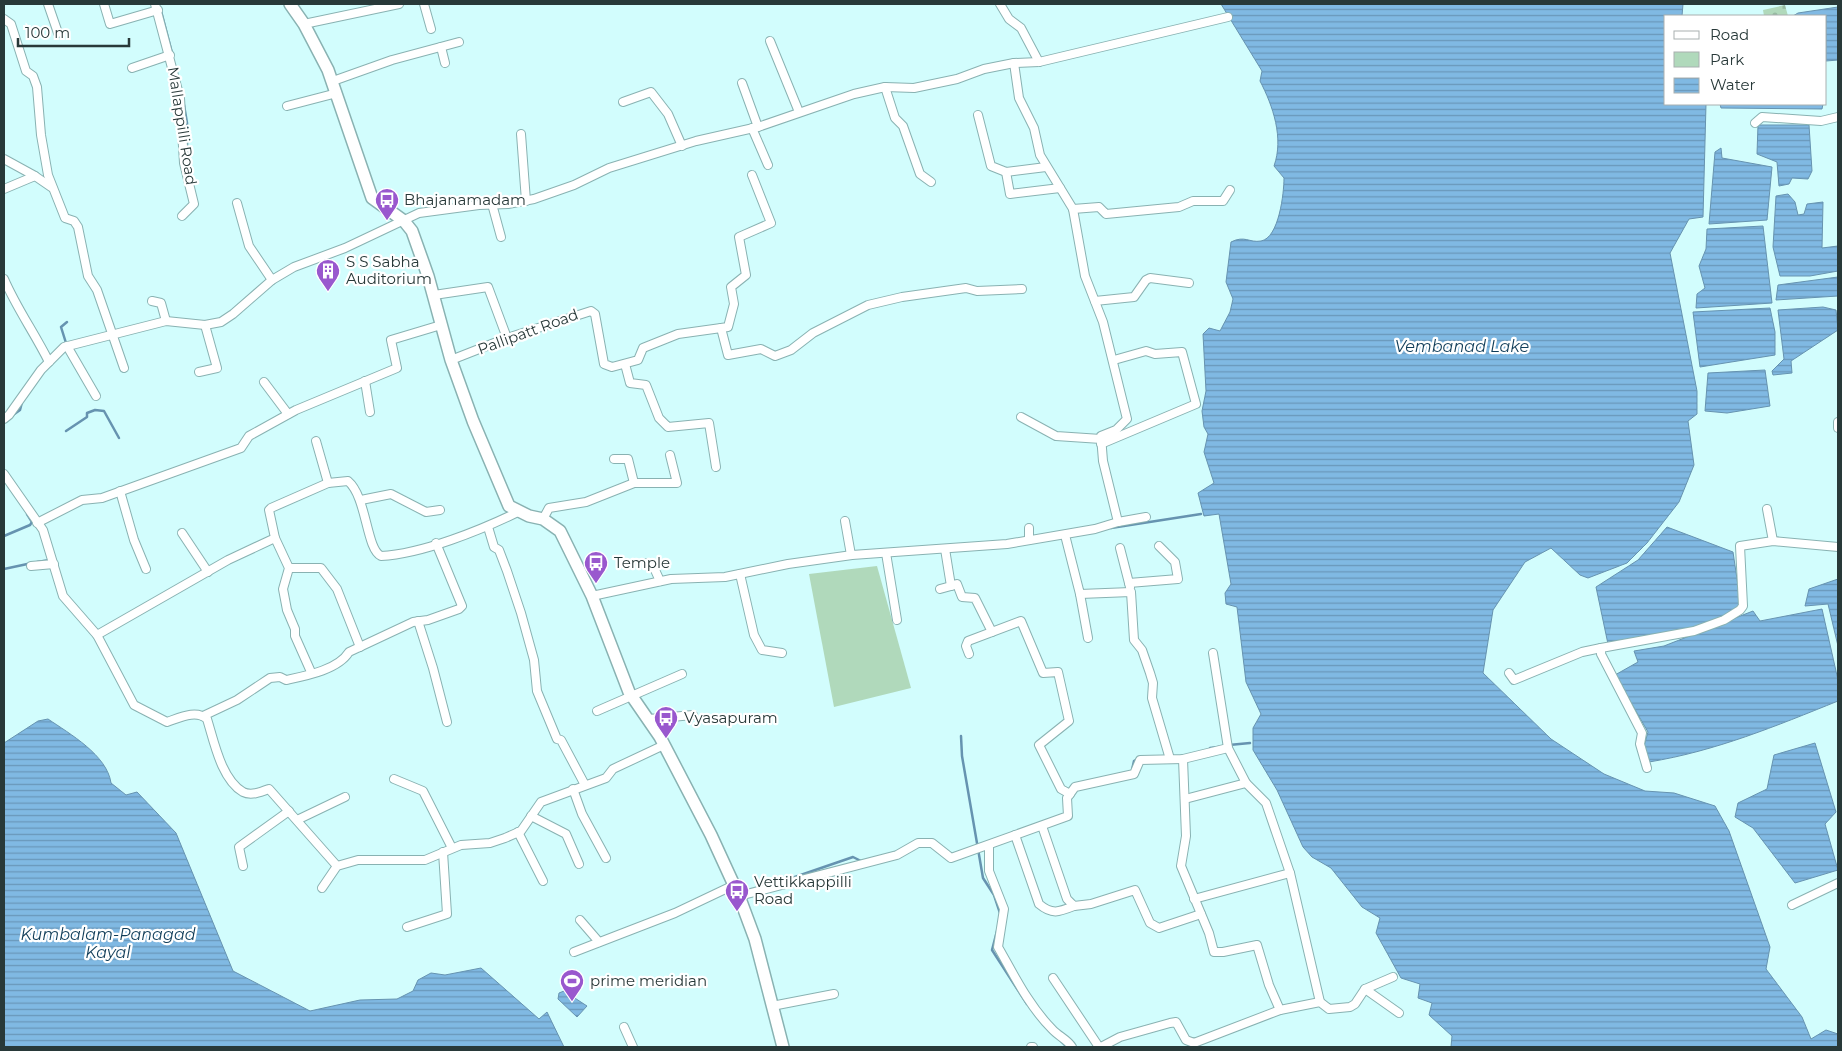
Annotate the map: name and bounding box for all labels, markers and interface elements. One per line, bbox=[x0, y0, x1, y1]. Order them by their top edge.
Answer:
scale bar bbox=[18, 15, 129, 47]
legend bbox=[1664, 15, 1827, 105]
text: 100 m bbox=[25, 23, 70, 42]
text: Road bbox=[1710, 25, 1749, 44]
text: Park bbox=[1710, 50, 1744, 69]
street label: Mallappilli Road bbox=[164, 65, 201, 187]
text: Water bbox=[1710, 75, 1756, 94]
bus stop icon: Bhajanamadam bbox=[374, 187, 400, 221]
place label: Bhajanamadam bbox=[404, 190, 526, 209]
place label: S S Sabha Auditorium bbox=[346, 252, 432, 288]
building icon: S S Sabha Auditorium bbox=[315, 258, 341, 292]
street label: Pallipatt Road bbox=[475, 305, 581, 359]
water label: Vembanad Lake bbox=[1395, 337, 1529, 356]
bus stop icon: Temple bbox=[583, 550, 609, 584]
place label: Temple bbox=[614, 553, 670, 572]
bus stop icon: Vyasapuram bbox=[653, 705, 679, 739]
place label: Vyasapuram bbox=[684, 708, 778, 727]
place label: Vettikkappilli Road bbox=[754, 872, 852, 908]
bus stop icon: Vettikkappilli Road bbox=[724, 878, 750, 912]
water label: Kumbalam-Panagad Kayal bbox=[20, 925, 196, 962]
sports icon: prime meridian bbox=[559, 968, 585, 1002]
place label: prime meridian bbox=[590, 971, 707, 990]

